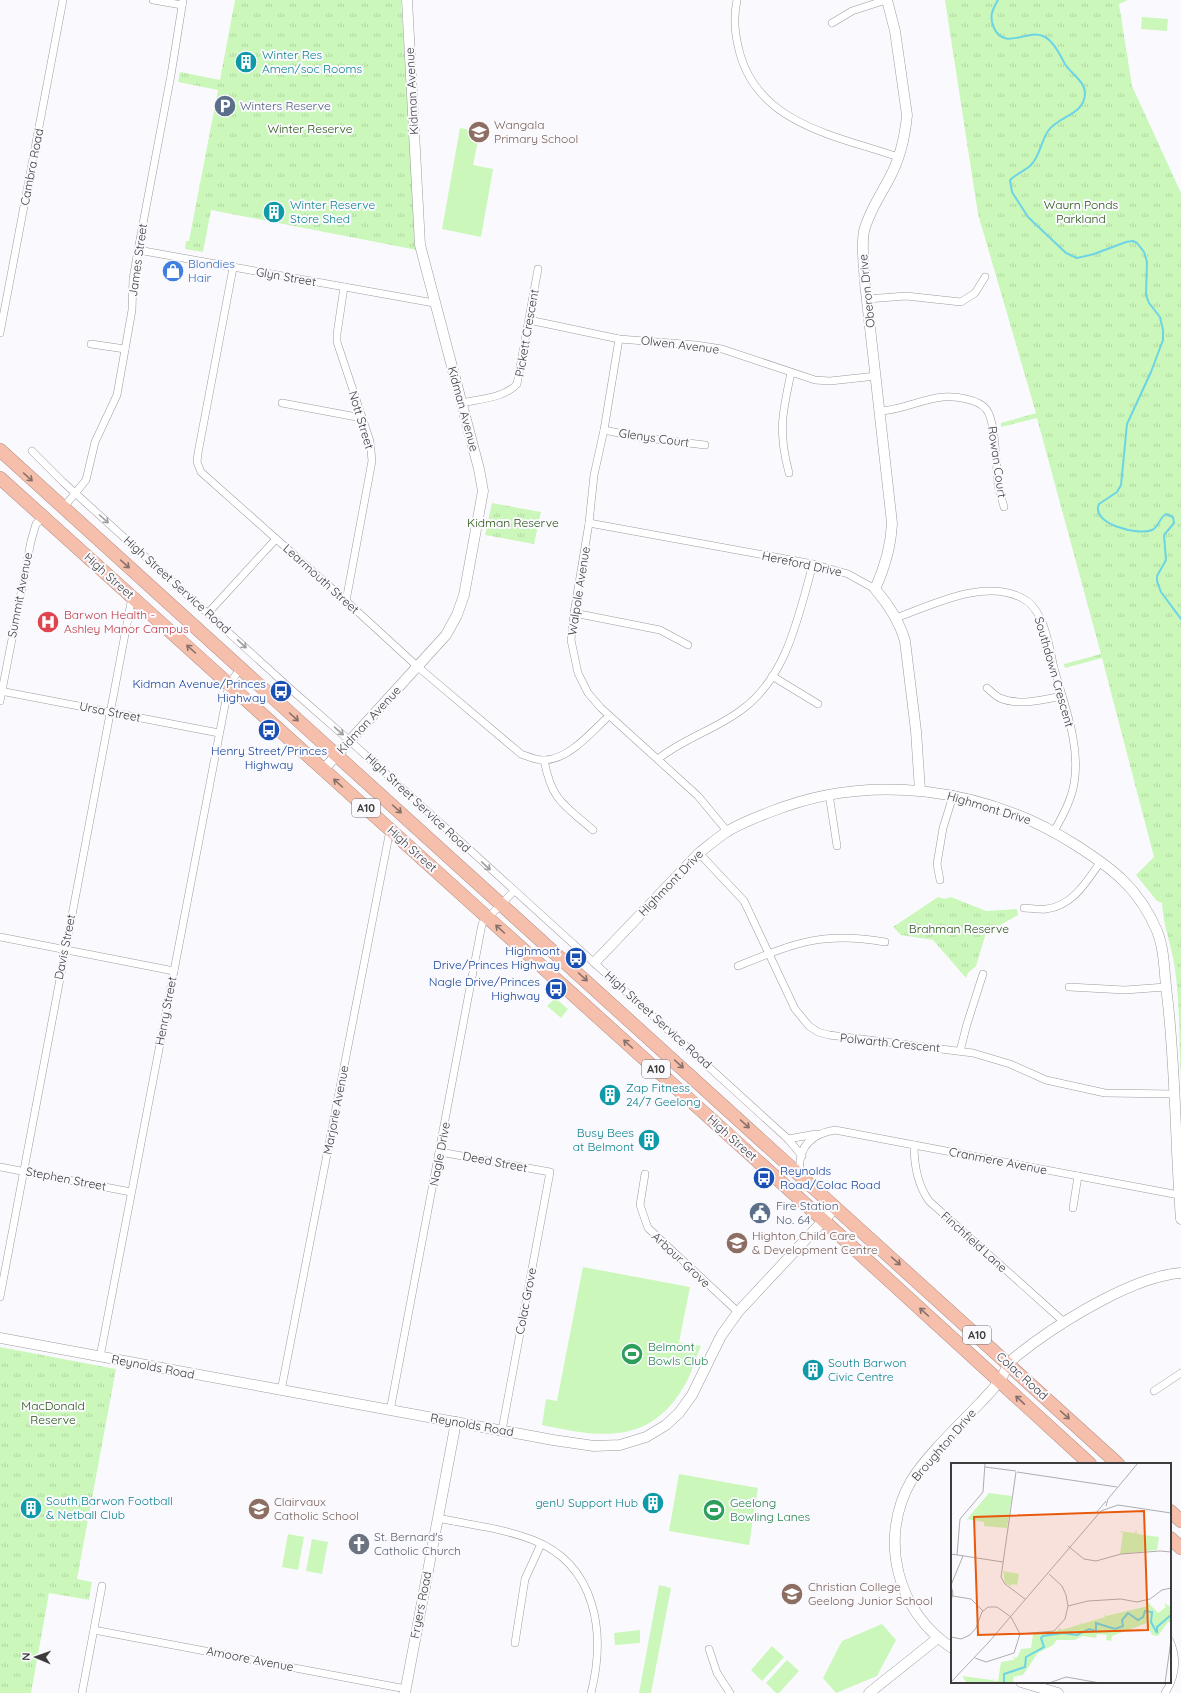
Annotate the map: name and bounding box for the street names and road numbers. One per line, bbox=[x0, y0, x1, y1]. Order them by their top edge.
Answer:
street label: Kidman Avenue bbox=[402, 47, 421, 135]
street label: Cambra Road bbox=[17, 127, 46, 207]
street label: James Street bbox=[125, 222, 150, 297]
street label: Oberon Drive bbox=[855, 253, 878, 329]
street label: Glyn Street bbox=[255, 264, 317, 289]
street label: Pickett Crescent bbox=[511, 288, 542, 378]
street label: Olwen Avenue bbox=[640, 332, 720, 357]
street label: Kidman Avenue bbox=[445, 365, 482, 453]
street label: Nott Street bbox=[346, 389, 377, 451]
street label: Glenys Court bbox=[618, 425, 690, 450]
street label: Rowan Court bbox=[985, 425, 1010, 499]
street label: High Street Service Road bbox=[121, 533, 234, 637]
street label: Learmouth Street bbox=[280, 541, 362, 617]
street label: Walpole Avenue bbox=[564, 545, 593, 636]
street label: Hereford Drive bbox=[761, 548, 844, 579]
street label: High Street bbox=[81, 549, 137, 602]
street label: Summit Avenue bbox=[4, 551, 35, 639]
street label: Southdown Crescent bbox=[1032, 615, 1077, 729]
street label: Kidman Avenue bbox=[333, 682, 404, 757]
street label: Ursa Street bbox=[78, 698, 142, 725]
street label: High Street Service Road bbox=[362, 750, 474, 856]
street label: Highmont Drive bbox=[945, 788, 1033, 827]
road number: A10 bbox=[352, 799, 380, 817]
street label: High Street bbox=[384, 823, 440, 875]
street label: Highmont Drive bbox=[635, 846, 706, 919]
street label: Davis Street bbox=[51, 913, 78, 981]
street label: High Street Service Road bbox=[602, 968, 715, 1072]
street label: Henry Street bbox=[151, 975, 180, 1047]
street label: Polwarth Crescent bbox=[839, 1030, 941, 1055]
road number: A10 bbox=[642, 1060, 670, 1078]
street label: Marjorie Avenue bbox=[320, 1064, 352, 1156]
street label: High Street bbox=[704, 1111, 760, 1164]
street label: Nagle Drive bbox=[426, 1120, 453, 1187]
street label: Cranmere Avenue bbox=[948, 1144, 1049, 1177]
street label: Deed Street bbox=[461, 1148, 529, 1175]
street label: Stephen Street bbox=[25, 1163, 107, 1194]
street label: Finchfield Lane bbox=[938, 1208, 1011, 1275]
street label: Arbour Grove bbox=[649, 1229, 714, 1291]
street label: Colac Grove bbox=[512, 1266, 539, 1335]
road number: A10 bbox=[963, 1326, 991, 1344]
street label: Colac Road bbox=[993, 1349, 1051, 1403]
street label: Reynolds Road bbox=[110, 1351, 196, 1382]
street label: Broughton Drive bbox=[908, 1405, 979, 1484]
street label: Reynolds Road bbox=[429, 1410, 515, 1439]
street label: Fryers Road bbox=[407, 1570, 434, 1640]
street label: Amoore Avenue bbox=[205, 1643, 295, 1674]

